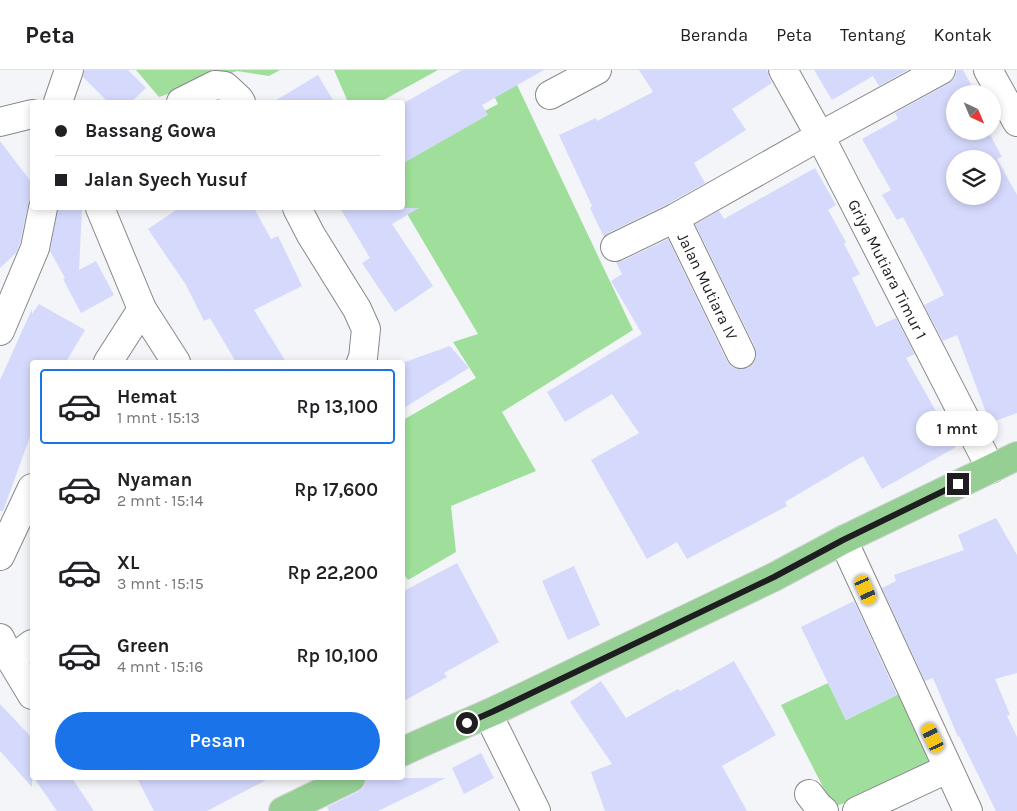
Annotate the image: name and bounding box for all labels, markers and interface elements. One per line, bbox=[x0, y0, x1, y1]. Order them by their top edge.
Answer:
text: Peta bbox=[25, 21, 75, 49]
text: Beranda bbox=[680, 24, 748, 46]
text: Peta bbox=[776, 24, 812, 46]
text: Tentang bbox=[840, 24, 906, 46]
text: Kontak bbox=[934, 24, 992, 46]
north arrow bbox=[946, 85, 1001, 140]
map controls bbox=[946, 85, 1001, 205]
text: Bassang Gowa bbox=[85, 120, 216, 142]
button: layers bbox=[946, 150, 1001, 205]
text: Jalan Syech Yusuf bbox=[85, 169, 247, 191]
street label: Griya Mutiara Timur 1 bbox=[844, 196, 931, 342]
street label: Jalan Mutiara IV bbox=[673, 230, 742, 343]
icon: car bbox=[57, 384, 102, 429]
text: Hemat bbox=[117, 386, 177, 408]
text: Rp 13,100 bbox=[297, 396, 378, 418]
text: 1 mnt · 15:13 bbox=[117, 408, 200, 427]
callout: 1 mnt bbox=[917, 412, 999, 446]
text: 1 mnt bbox=[937, 419, 977, 438]
icon: car bbox=[57, 467, 102, 512]
text: Nyaman bbox=[117, 469, 192, 491]
route end bbox=[947, 473, 969, 495]
text: Rp 17,600 bbox=[294, 479, 378, 501]
text: 2 mnt · 15:14 bbox=[117, 491, 203, 510]
icon: car bbox=[57, 550, 102, 595]
text: XL bbox=[117, 552, 139, 574]
text: Rp 22,200 bbox=[287, 562, 378, 584]
car bbox=[853, 573, 878, 607]
text: 3 mnt · 15:15 bbox=[117, 574, 204, 593]
icon: car bbox=[57, 633, 102, 678]
text: Green bbox=[117, 635, 169, 657]
text: Rp 10,100 bbox=[296, 645, 378, 667]
text: 4 mnt · 15:16 bbox=[117, 657, 203, 676]
button: Pesan bbox=[55, 712, 380, 770]
route start bbox=[456, 712, 478, 734]
car bbox=[919, 721, 946, 755]

